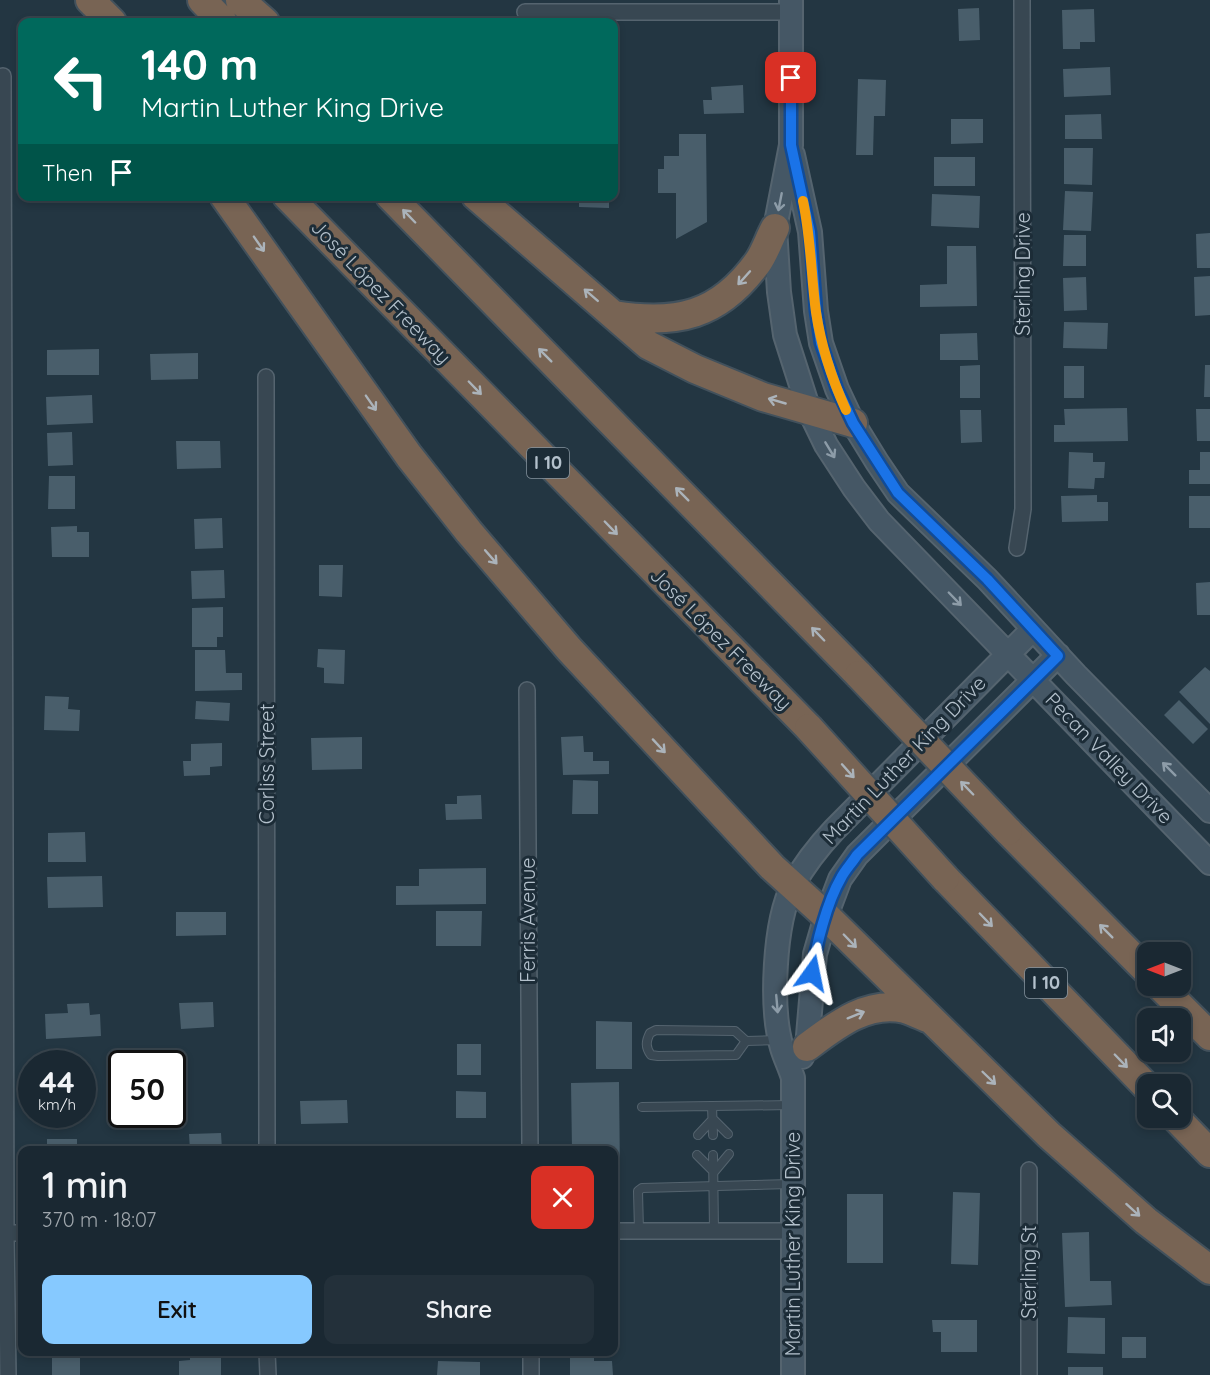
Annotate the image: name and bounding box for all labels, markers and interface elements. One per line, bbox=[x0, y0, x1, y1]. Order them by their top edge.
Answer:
text: 140 m bbox=[141, 38, 258, 91]
icon: left bbox=[42, 42, 120, 120]
pin bbox=[765, 52, 816, 103]
icon: arrive bbox=[774, 61, 807, 94]
text: Martin Luther King Drive bbox=[141, 90, 444, 124]
icon: arrive bbox=[105, 156, 138, 189]
text: Then bbox=[42, 159, 93, 187]
one-way arrow bbox=[774, 192, 785, 212]
one-way arrow bbox=[402, 209, 416, 224]
street label: Sterling Drive bbox=[1010, 212, 1035, 336]
street label: José López Freeway bbox=[306, 214, 457, 369]
one-way arrow bbox=[253, 235, 265, 251]
one-way arrow bbox=[737, 270, 751, 285]
one-way arrow bbox=[584, 288, 599, 302]
one-way arrow bbox=[538, 348, 552, 363]
one-way arrow bbox=[468, 381, 483, 396]
one-way arrow bbox=[365, 394, 377, 410]
one-way arrow bbox=[767, 395, 786, 406]
one-way arrow bbox=[824, 441, 836, 458]
road number: I 10 bbox=[527, 448, 569, 478]
one-way arrow bbox=[674, 487, 689, 502]
one-way arrow bbox=[604, 520, 618, 535]
one-way arrow bbox=[484, 549, 497, 565]
street label: José López Freeway bbox=[645, 562, 798, 715]
one-way arrow bbox=[948, 592, 962, 607]
one-way arrow bbox=[811, 626, 826, 641]
street label: Martin Luther King Drive bbox=[817, 670, 991, 849]
street label: Pecan Valley Drive bbox=[1040, 687, 1178, 829]
street label: Corliss Street bbox=[254, 703, 279, 824]
one-way arrow bbox=[652, 738, 666, 753]
one-way arrow bbox=[1162, 762, 1176, 777]
one-way arrow bbox=[841, 763, 855, 778]
one-way arrow bbox=[960, 781, 975, 796]
street label: Ferris Avenue bbox=[515, 857, 540, 983]
one-way arrow bbox=[979, 913, 993, 928]
one-way arrow bbox=[1099, 923, 1114, 938]
one-way arrow bbox=[843, 933, 857, 948]
position arrow bbox=[780, 941, 844, 1005]
north arrow bbox=[1137, 942, 1191, 996]
map controls bbox=[1137, 942, 1191, 1128]
road number: I 10 bbox=[1025, 968, 1067, 998]
one-way arrow bbox=[771, 994, 782, 1014]
button: sound bbox=[1137, 1008, 1191, 1062]
one-way arrow bbox=[846, 1009, 864, 1020]
speed limit sign: 50 bbox=[108, 1050, 186, 1128]
one-way arrow bbox=[1114, 1053, 1129, 1068]
text: 44 bbox=[39, 1063, 75, 1101]
one-way arrow bbox=[982, 1070, 997, 1085]
button: search bbox=[1137, 1074, 1191, 1128]
text: km/h bbox=[38, 1095, 76, 1114]
street label: Martin Luther King Drive bbox=[780, 1132, 805, 1356]
text: 1 min bbox=[42, 1162, 128, 1207]
button: close bbox=[531, 1166, 594, 1229]
one-way arrow bbox=[1125, 1203, 1140, 1217]
text: 370 m · 18:07 bbox=[42, 1207, 156, 1232]
street label: Sterling St bbox=[1016, 1225, 1041, 1319]
button: Exit bbox=[42, 1275, 312, 1344]
button: Share bbox=[324, 1275, 594, 1344]

